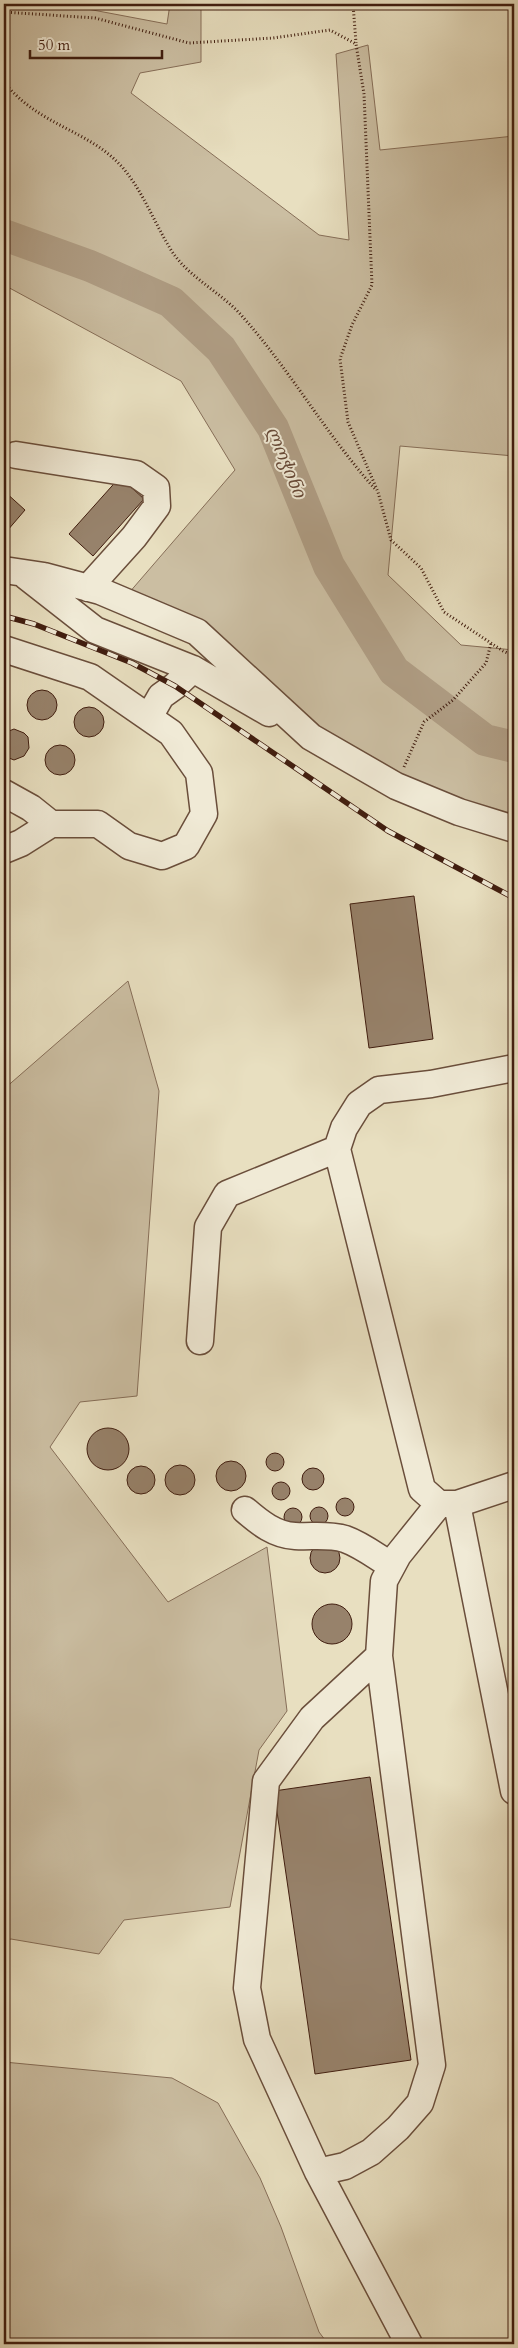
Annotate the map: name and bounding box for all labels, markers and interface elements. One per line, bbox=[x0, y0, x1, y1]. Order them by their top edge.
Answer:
scale bar bbox=[30, 28, 162, 60]
text: 50 m bbox=[38, 35, 70, 55]
water label: ლოჭინი bbox=[259, 423, 312, 503]

